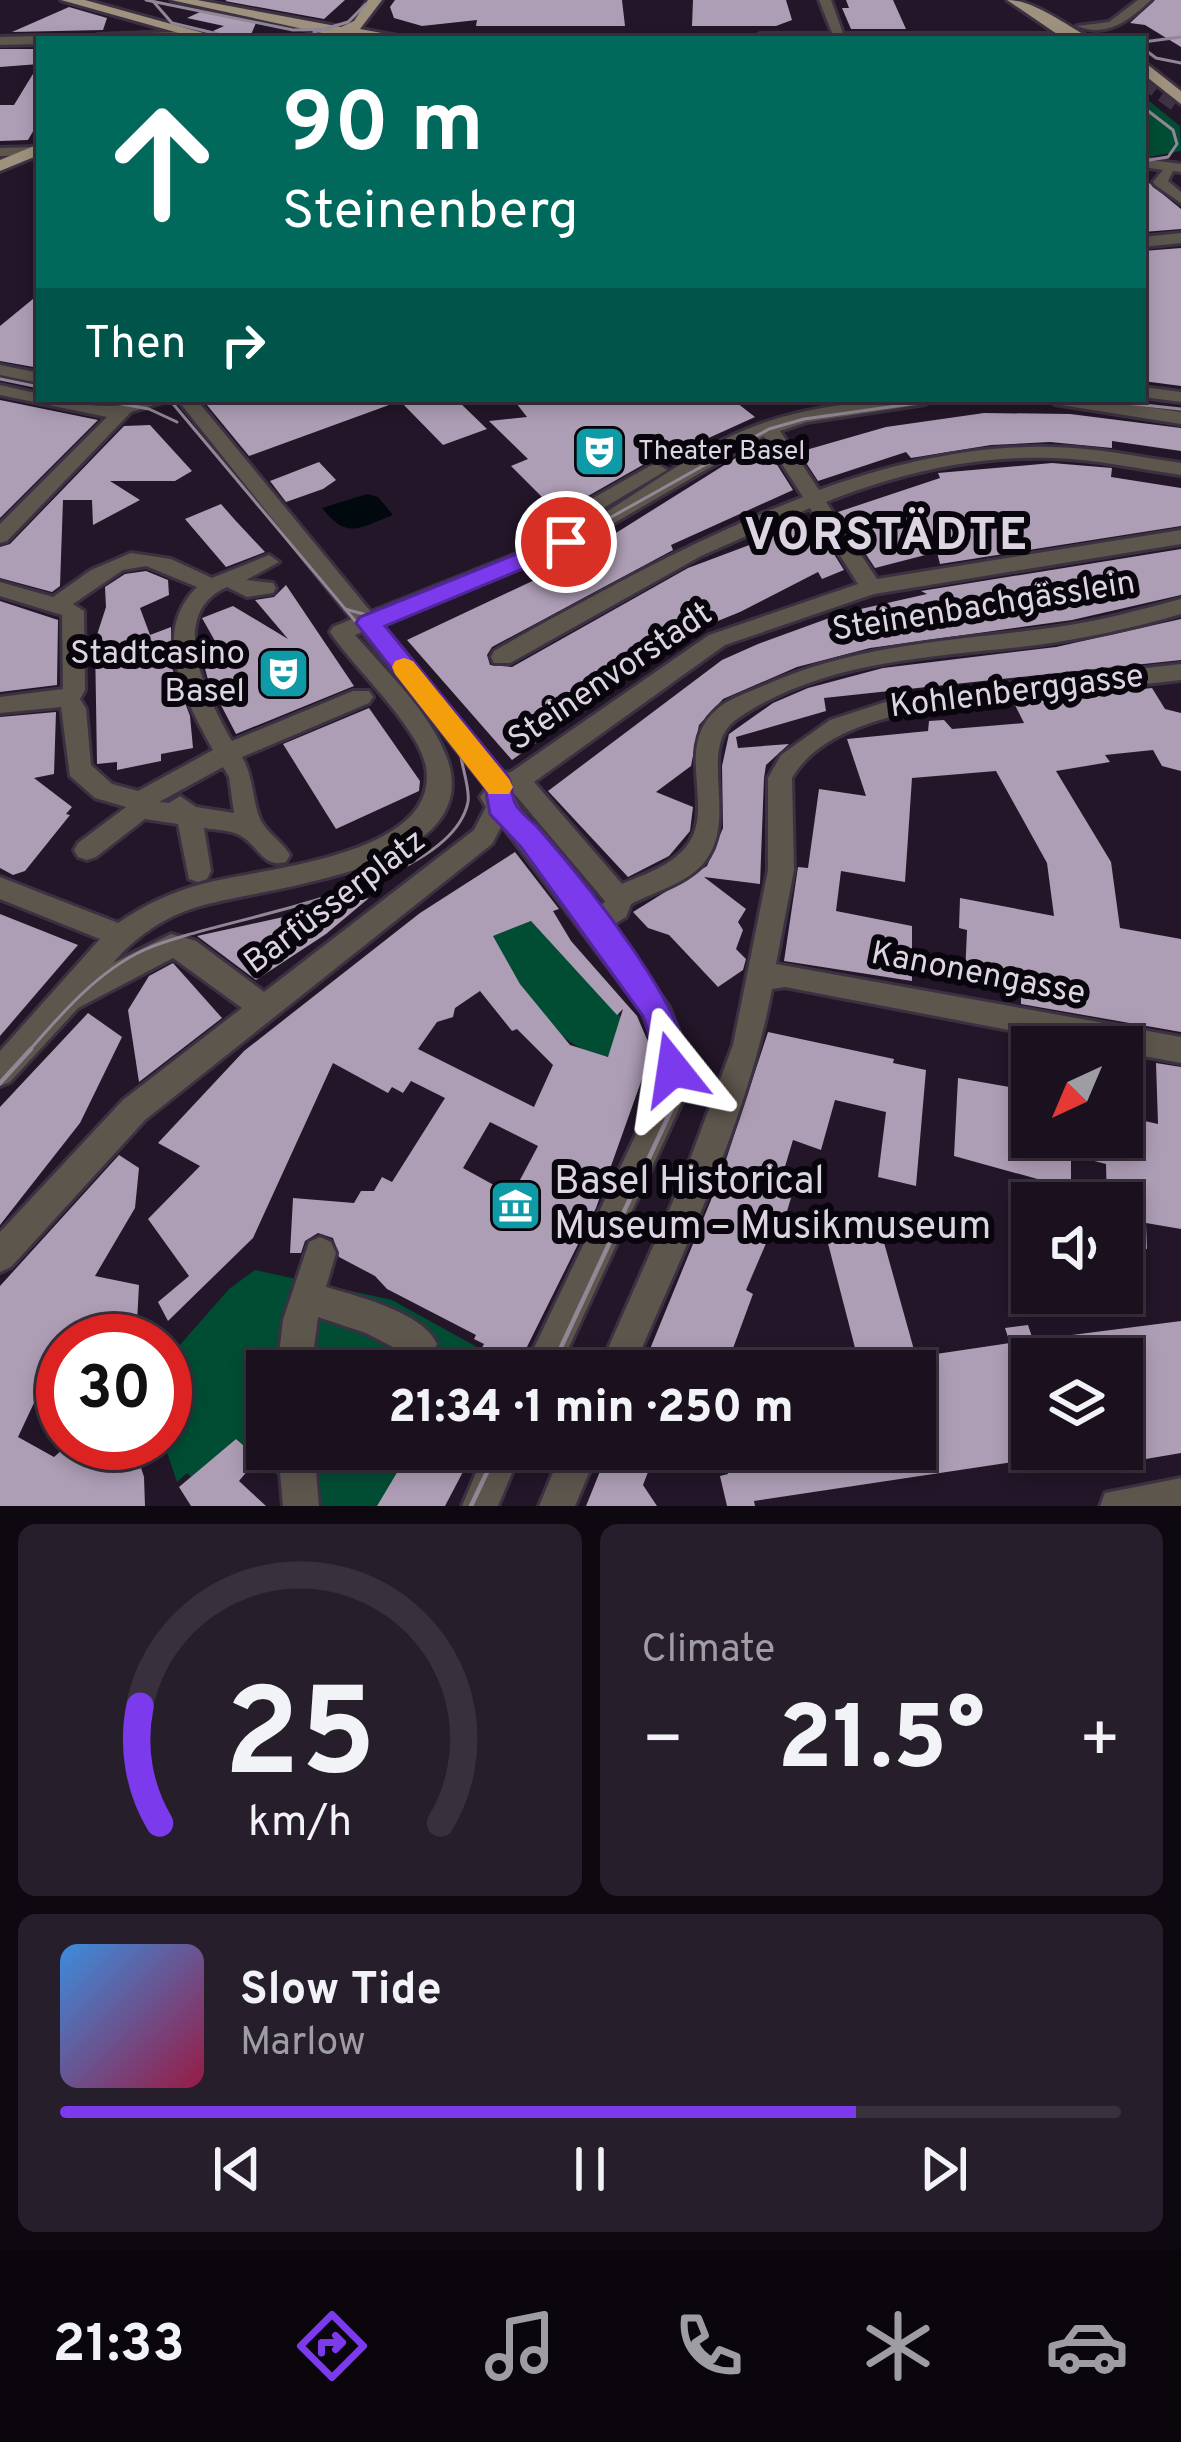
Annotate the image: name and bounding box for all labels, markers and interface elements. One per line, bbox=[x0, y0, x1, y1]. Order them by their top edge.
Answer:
text: 90 m bbox=[282, 75, 484, 181]
icon: ahead bbox=[84, 84, 240, 240]
text: Steinenberg bbox=[282, 179, 579, 248]
icon: right bbox=[210, 312, 276, 378]
text: Then bbox=[84, 317, 186, 374]
theatre icon: Theater Basel bbox=[571, 424, 627, 480]
place label: Theater Basel bbox=[638, 435, 805, 469]
pin bbox=[515, 491, 617, 593]
district label: VORSTÄDTE bbox=[744, 507, 1030, 566]
icon: arrive bbox=[533, 509, 599, 575]
street label: Steinenbachgässlein bbox=[830, 563, 1138, 653]
street label: Steinenvorstadt bbox=[501, 594, 721, 762]
place label: Stadtcasino Basel bbox=[70, 634, 245, 714]
theatre icon: Stadtcasino Basel bbox=[256, 646, 312, 702]
street label: Kohlenberggasse bbox=[888, 657, 1146, 729]
street label: Barfüsserplatz bbox=[237, 821, 435, 985]
street label: Kanonengasse bbox=[867, 934, 1089, 1016]
position arrow bbox=[610, 1006, 736, 1132]
north arrow bbox=[1011, 1026, 1143, 1158]
map controls bbox=[1011, 1026, 1143, 1470]
place label: Basel Historical Museum – Musikmuseum bbox=[554, 1159, 991, 1253]
museum icon: Basel Historical Museum – Musikmuseum bbox=[487, 1177, 543, 1233]
button: sound bbox=[1011, 1182, 1143, 1314]
speed limit sign: 30 bbox=[36, 1314, 192, 1470]
button: layers bbox=[1011, 1338, 1143, 1470]
text: 21:34 · 1 min · 250 m bbox=[388, 1381, 794, 1438]
text: Climate bbox=[642, 1627, 775, 1676]
text: 25 bbox=[223, 1662, 376, 1820]
text: 21.5° bbox=[778, 1687, 985, 1800]
text: − bbox=[642, 1702, 684, 1785]
text: + bbox=[1078, 1702, 1121, 1785]
text: km/h bbox=[248, 1797, 352, 1851]
text: Slow Tide bbox=[240, 1963, 442, 2020]
text: Marlow bbox=[240, 2020, 366, 2069]
icon: previous bbox=[204, 2136, 270, 2202]
icon: pause bbox=[557, 2136, 623, 2202]
icon: next bbox=[911, 2136, 977, 2202]
icon: directions bbox=[290, 2304, 374, 2388]
icon: music bbox=[478, 2304, 562, 2388]
icon: phone bbox=[667, 2304, 751, 2388]
icon: climate bbox=[856, 2304, 940, 2388]
icon: car bbox=[1045, 2304, 1129, 2388]
text: 21:33 bbox=[52, 2312, 185, 2381]

